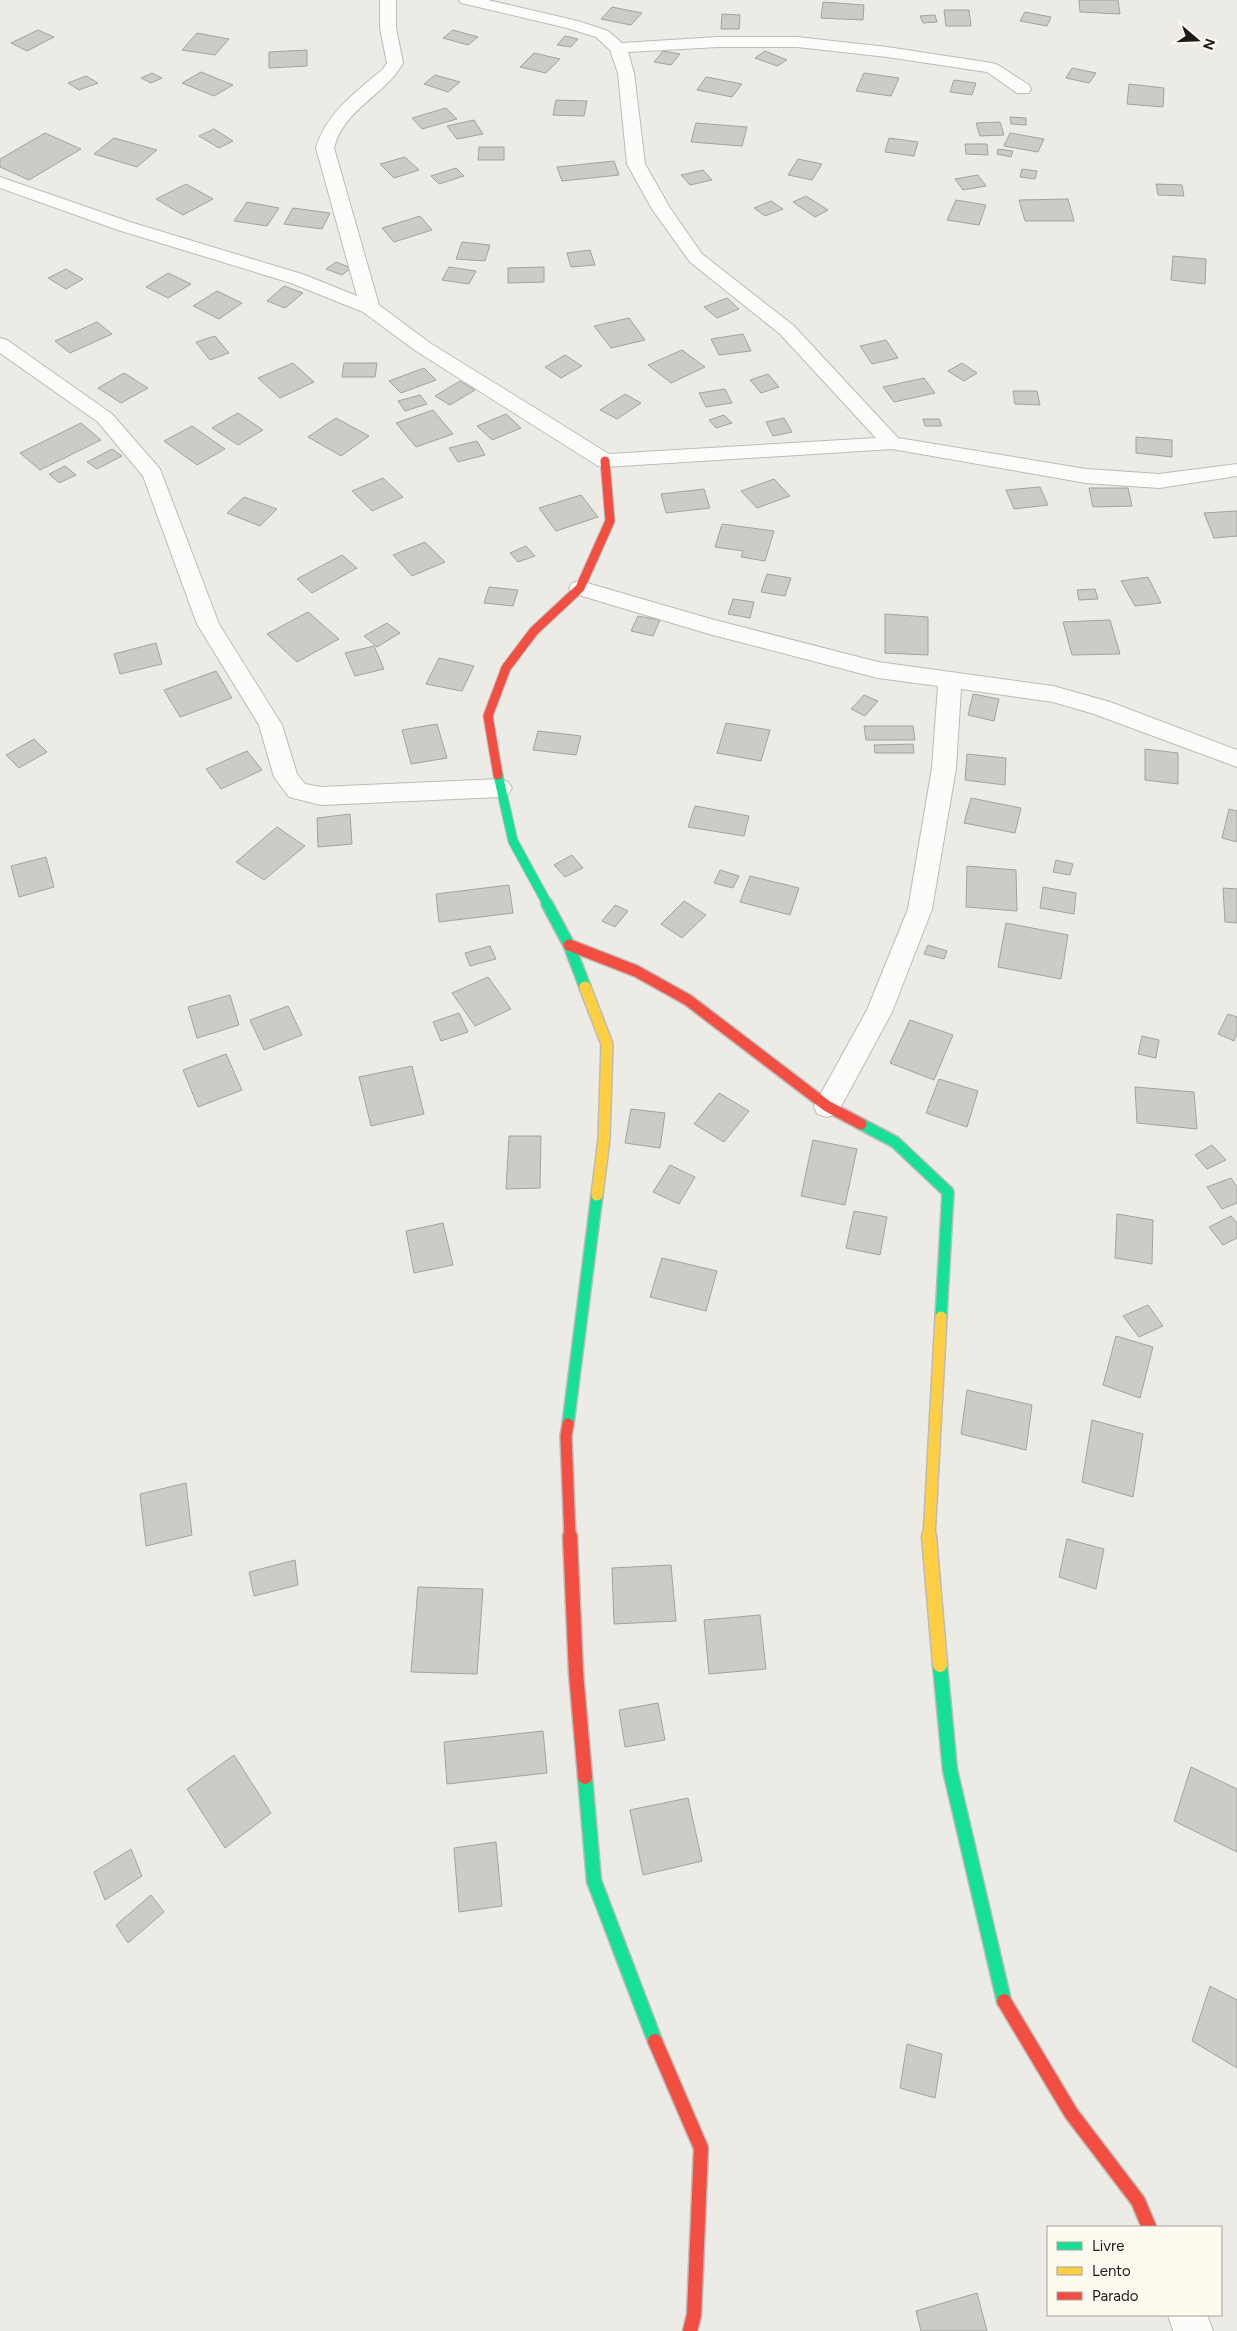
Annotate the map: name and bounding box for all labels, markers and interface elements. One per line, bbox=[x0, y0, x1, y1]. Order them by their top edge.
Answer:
north arrow bbox=[1172, 15, 1222, 65]
text: N bbox=[1199, 36, 1219, 52]
legend bbox=[1047, 2226, 1222, 2316]
text: Livre bbox=[1092, 2237, 1124, 2255]
text: Lento bbox=[1092, 2262, 1131, 2280]
text: Parado bbox=[1092, 2287, 1139, 2305]

